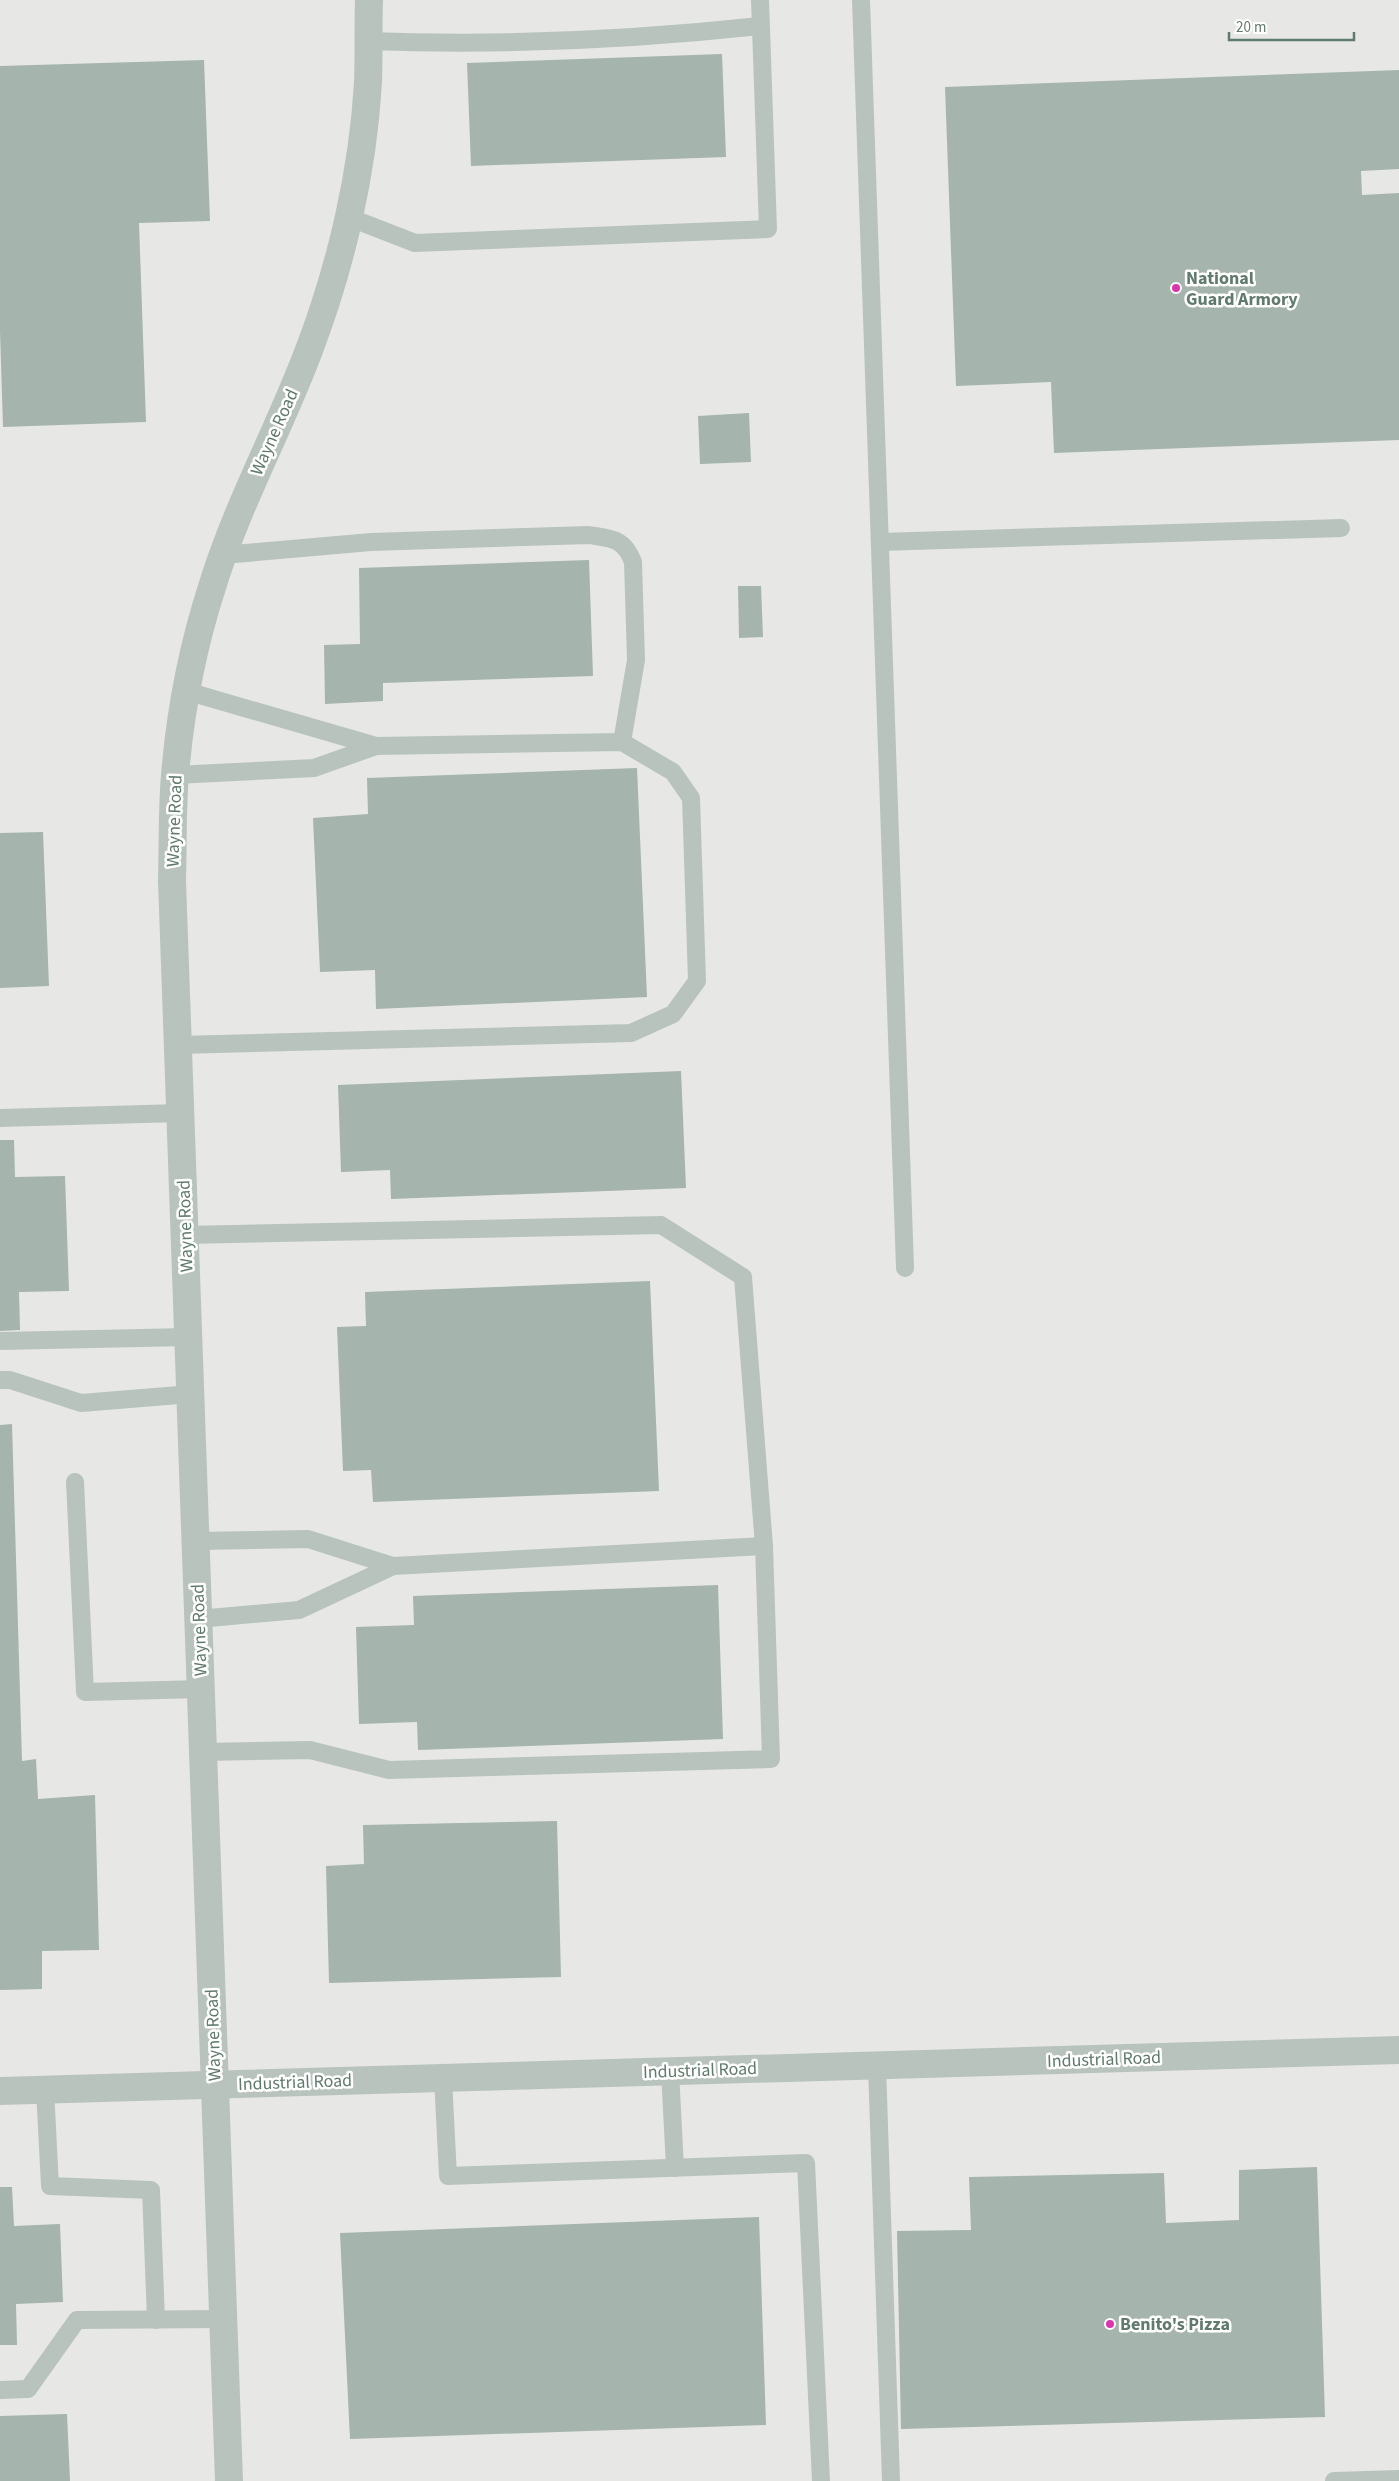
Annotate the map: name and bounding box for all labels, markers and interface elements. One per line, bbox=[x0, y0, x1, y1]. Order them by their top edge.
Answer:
scale bar bbox=[1229, 10, 1354, 42]
text: 20 m bbox=[1236, 17, 1266, 38]
place label: National Guard Armory bbox=[1186, 266, 1298, 312]
marker: National Guard Armory bbox=[1170, 282, 1182, 294]
street label: Wayne Road bbox=[244, 385, 305, 479]
street label: Wayne Road bbox=[160, 774, 189, 868]
street label: Wayne Road bbox=[171, 1179, 200, 1273]
street label: Wayne Road bbox=[185, 1583, 214, 1677]
street label: Wayne Road bbox=[199, 1988, 228, 2082]
street label: Industrial Road bbox=[1047, 2045, 1162, 2074]
street label: Industrial Road bbox=[643, 2056, 758, 2085]
street label: Industrial Road bbox=[238, 2068, 353, 2097]
place label: Benito's Pizza bbox=[1120, 2312, 1230, 2337]
marker: Benito's Pizza bbox=[1104, 2318, 1116, 2330]

